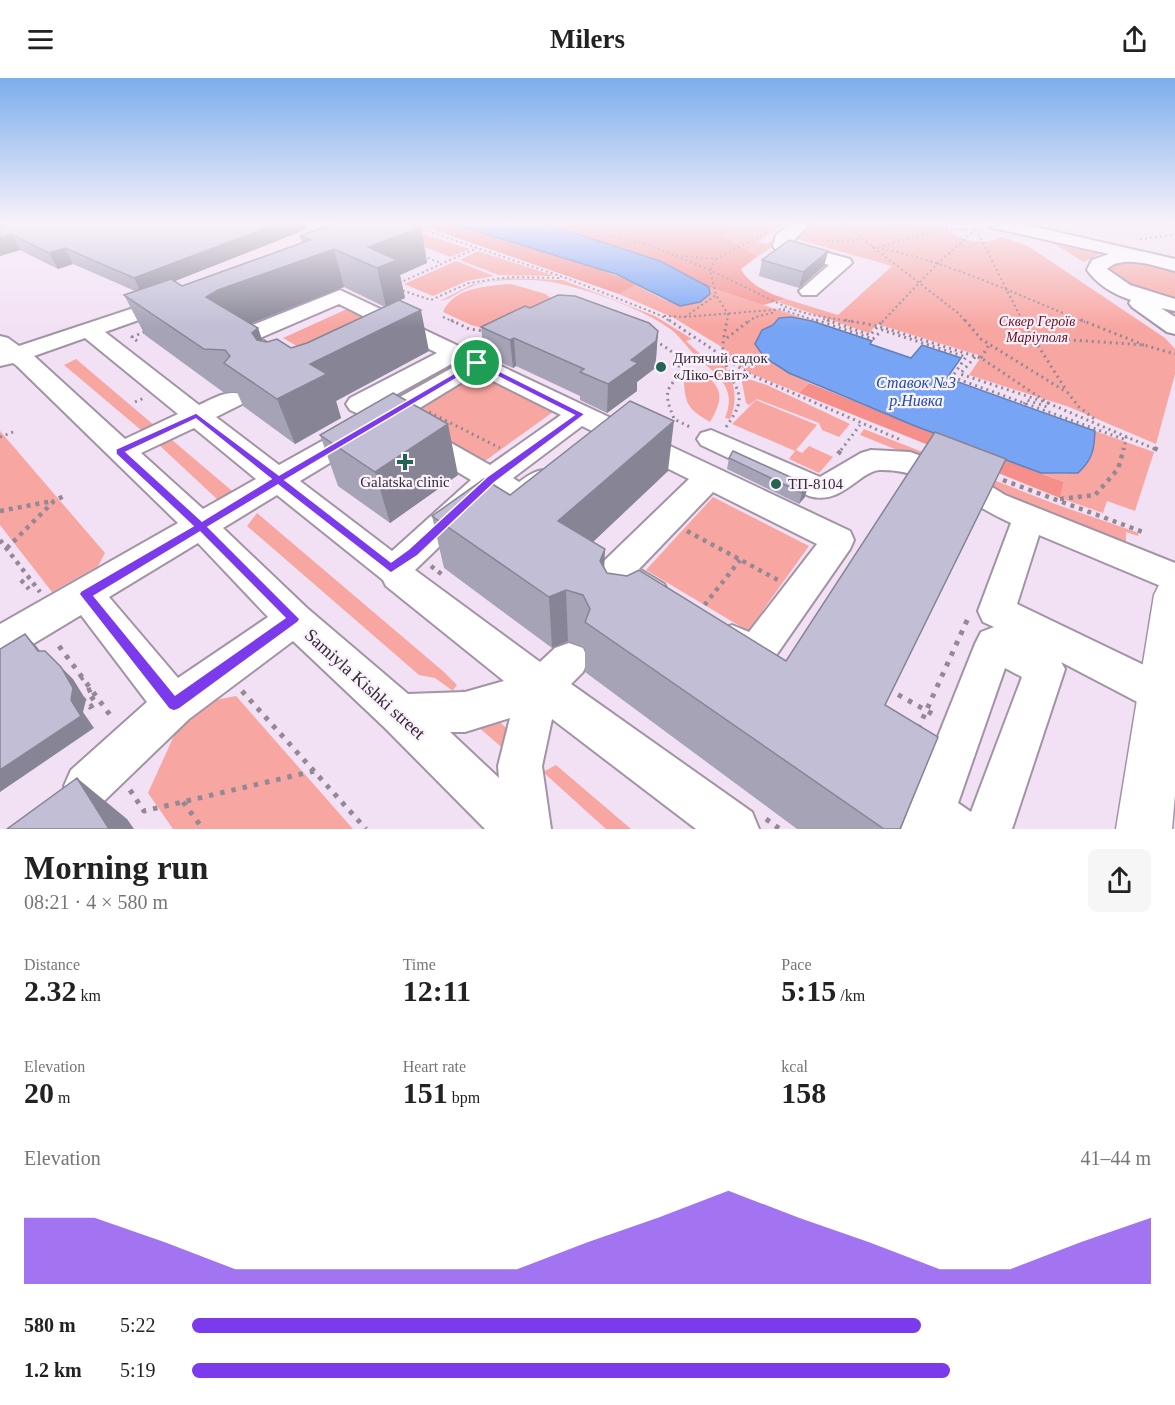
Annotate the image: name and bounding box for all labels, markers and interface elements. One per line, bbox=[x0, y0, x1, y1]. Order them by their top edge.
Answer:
icon: menu bbox=[24, 23, 57, 56]
icon: share bbox=[1118, 23, 1151, 56]
text: Milers bbox=[550, 24, 625, 54]
park label: Сквер Героїв Маріуполя bbox=[999, 314, 1075, 345]
pin bbox=[451, 337, 502, 388]
icon: arrive bbox=[460, 346, 493, 379]
place label: Дитячий садок «Ліко-Світ» bbox=[673, 350, 768, 383]
marker: Дитячий садок «Ліко-Світ» bbox=[654, 360, 668, 374]
water label: Ставок №3 р.Нивка bbox=[876, 374, 956, 410]
marker: Galatska clinic bbox=[396, 453, 414, 471]
place label: Galatska clinic bbox=[360, 474, 450, 490]
place label: ТП-8104 bbox=[788, 476, 843, 492]
marker: ТП-8104 bbox=[769, 477, 783, 491]
street label: Samiyla Kishki street bbox=[301, 625, 429, 743]
button: share bbox=[1088, 849, 1151, 912]
text: Morning run bbox=[24, 850, 208, 886]
text: 08:21 · 4 × 580 m bbox=[24, 891, 168, 913]
text: Distance bbox=[24, 956, 80, 973]
text: Time bbox=[403, 956, 436, 973]
text: Pace bbox=[781, 956, 812, 973]
text: 2.32 bbox=[24, 974, 77, 1007]
text: 12:11 bbox=[403, 974, 471, 1007]
text: 5:15 bbox=[781, 974, 836, 1007]
text: km bbox=[77, 987, 101, 1004]
text: /km bbox=[836, 987, 865, 1004]
text: Elevation bbox=[24, 1058, 85, 1075]
text: Heart rate bbox=[403, 1058, 466, 1075]
text: kcal bbox=[781, 1058, 808, 1075]
text: 20 bbox=[24, 1076, 54, 1109]
text: 151 bbox=[403, 1076, 448, 1109]
text: 158 bbox=[781, 1076, 826, 1109]
text: m bbox=[54, 1089, 70, 1106]
text: bpm bbox=[448, 1089, 480, 1106]
text: Elevation bbox=[24, 1147, 101, 1169]
text: 41–44 m bbox=[1080, 1147, 1151, 1169]
text: 580 m bbox=[24, 1314, 76, 1336]
text: 5:22 bbox=[120, 1314, 156, 1336]
text: 1.2 km bbox=[24, 1359, 82, 1381]
text: 5:19 bbox=[120, 1359, 156, 1381]

